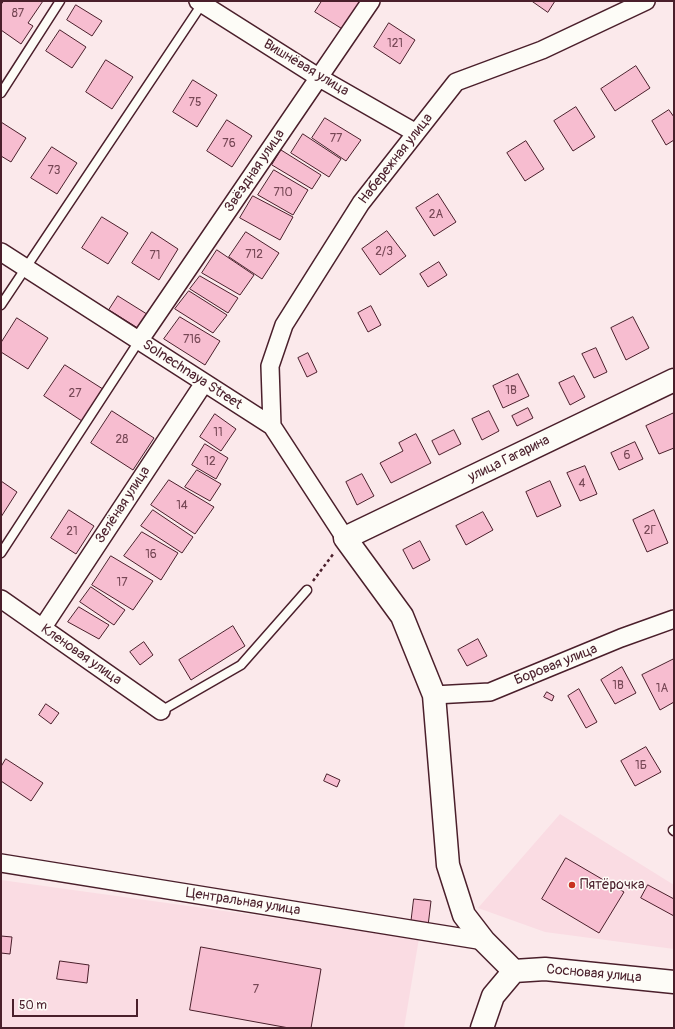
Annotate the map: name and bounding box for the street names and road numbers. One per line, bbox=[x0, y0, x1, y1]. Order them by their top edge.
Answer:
street label: Вишнёвая улица bbox=[260, 36, 352, 100]
street label: Набережная улица bbox=[355, 110, 437, 208]
street label: Звёздная улица bbox=[221, 127, 289, 215]
street label: Solnechnaya Street bbox=[139, 337, 245, 413]
street label: улица Гагарина bbox=[465, 432, 553, 486]
street label: Зелёная улица bbox=[92, 463, 154, 547]
street label: Кленовая улица bbox=[37, 621, 125, 689]
street label: Боровая улица bbox=[512, 641, 600, 689]
street label: Центральная улица bbox=[185, 885, 301, 919]
street label: Сосновая улица bbox=[546, 961, 642, 987]

